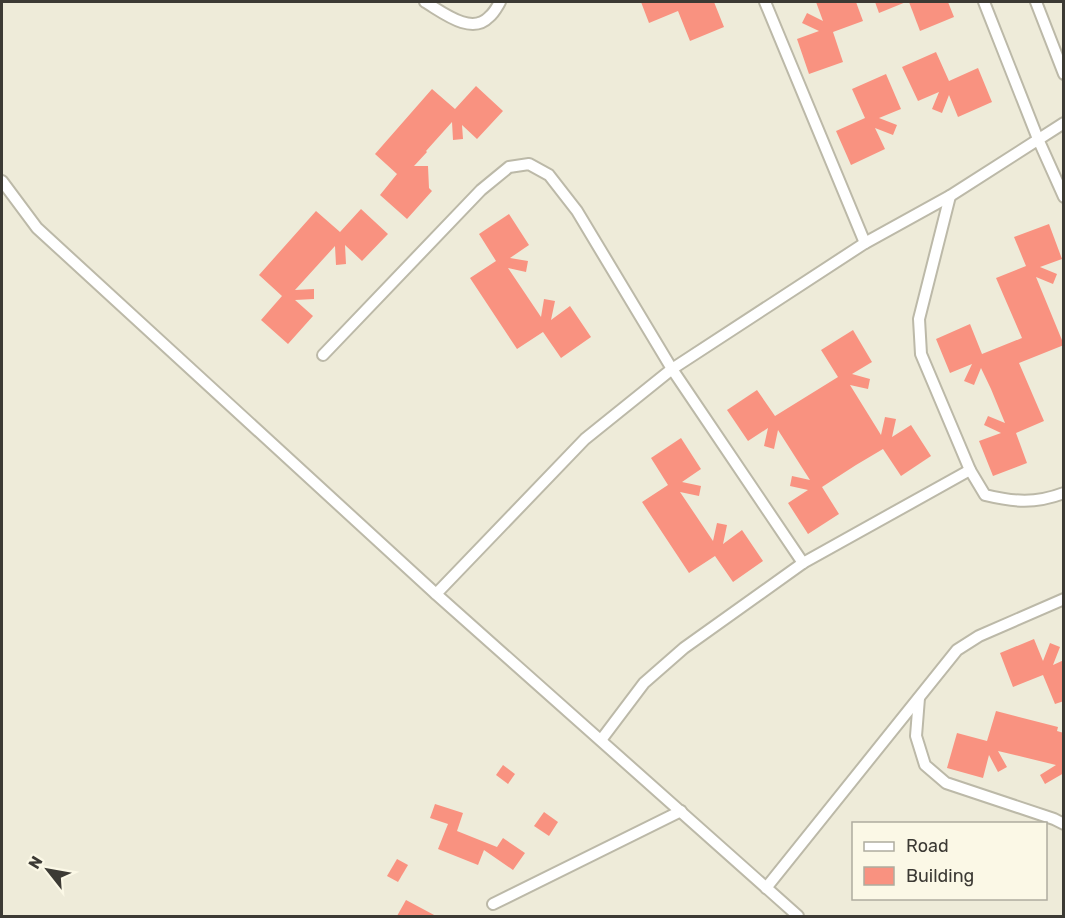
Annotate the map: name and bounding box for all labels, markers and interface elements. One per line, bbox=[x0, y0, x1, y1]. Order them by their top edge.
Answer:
legend bbox=[852, 822, 1047, 900]
text: Road bbox=[906, 835, 949, 857]
north arrow bbox=[18, 840, 78, 900]
text: N bbox=[24, 853, 47, 872]
text: Building bbox=[906, 865, 974, 887]

